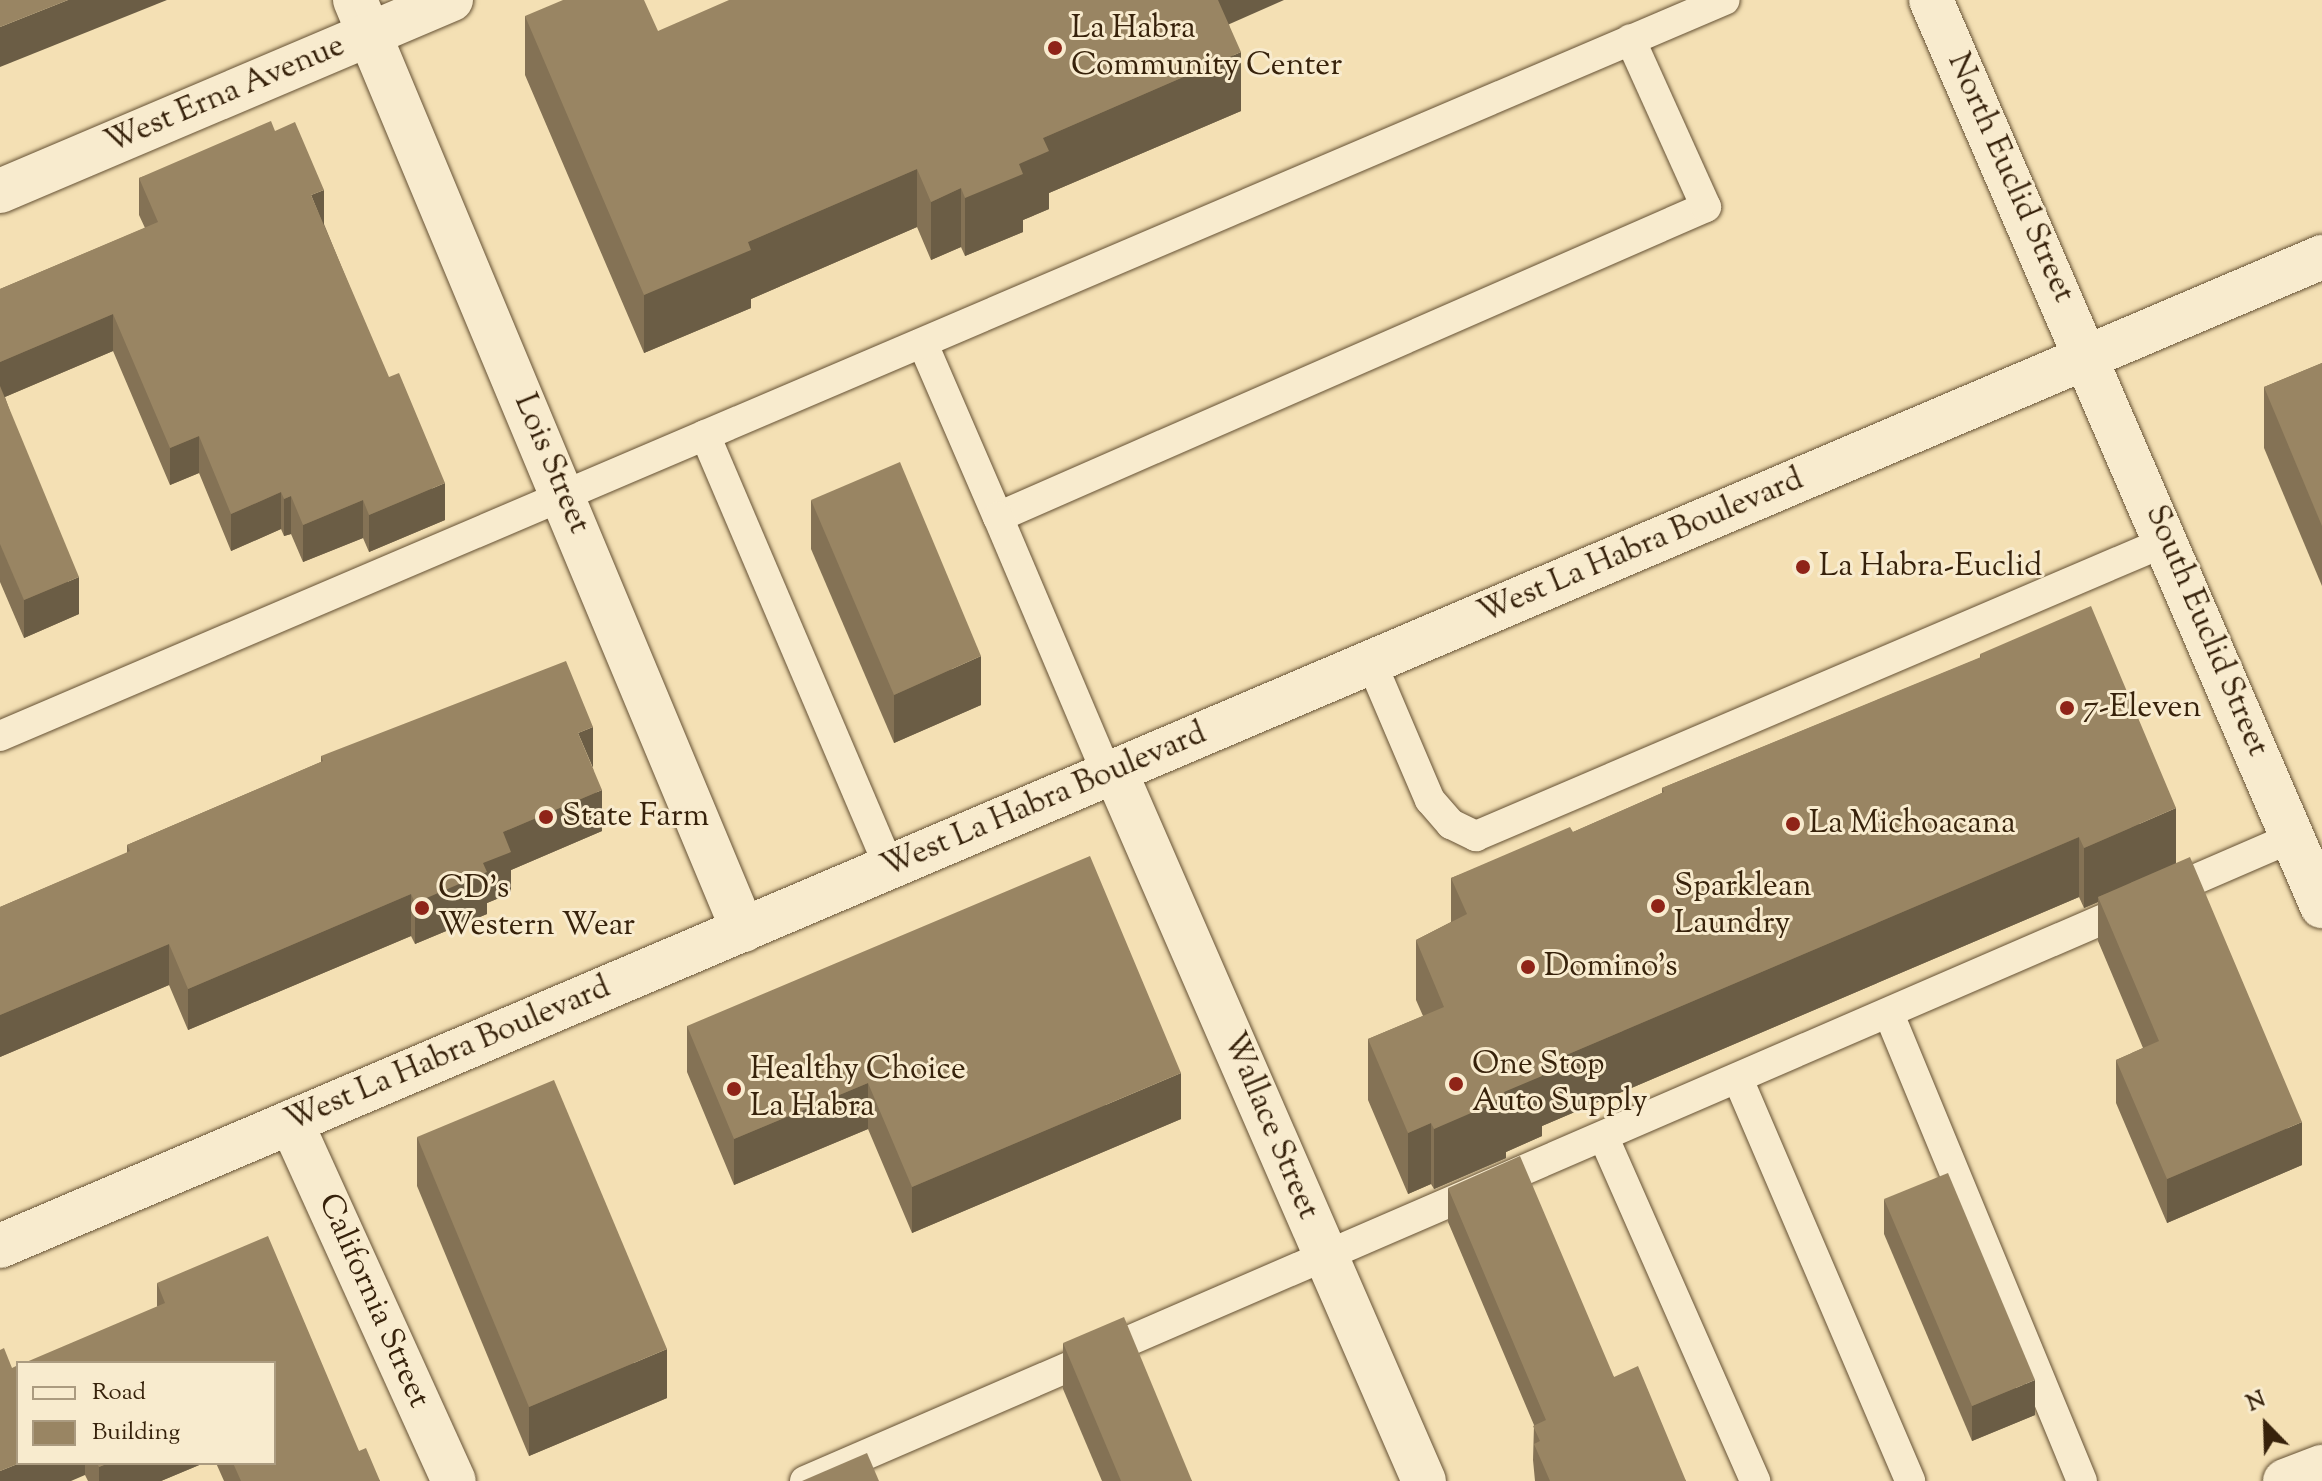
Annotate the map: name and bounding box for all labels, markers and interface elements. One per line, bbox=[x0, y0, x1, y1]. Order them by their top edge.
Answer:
place label: La Habra Community Center bbox=[1071, 11, 1342, 86]
street label: West Erna Avenue bbox=[99, 27, 351, 163]
marker: La Habra Community Center bbox=[1046, 39, 1064, 57]
street label: North Euclid Street bbox=[1938, 48, 2082, 308]
street label: Lois Street bbox=[504, 388, 598, 540]
street label: West La Habra Boulevard bbox=[1473, 461, 1809, 633]
street label: South Euclid Street bbox=[2136, 500, 2276, 762]
place label: La Habra-Euclid bbox=[1819, 548, 2042, 586]
marker: La Habra-Euclid bbox=[1794, 558, 1812, 576]
place label: 7-Eleven bbox=[2083, 689, 2201, 727]
marker: 7-Eleven bbox=[2058, 699, 2076, 717]
street label: West La Habra Boulevard bbox=[876, 715, 1212, 887]
place label: State Farm bbox=[562, 798, 709, 836]
place label: La Michoacana bbox=[1809, 805, 2016, 843]
marker: State Farm bbox=[537, 808, 555, 826]
marker: La Michoacana bbox=[1784, 815, 1802, 833]
place label: Sparklean Laundry bbox=[1674, 869, 1812, 944]
place label: CD's Western Wear bbox=[438, 871, 635, 946]
marker: Sparklean Laundry bbox=[1649, 897, 1667, 915]
marker: CD's Western Wear bbox=[413, 899, 431, 917]
place label: Domino's bbox=[1544, 948, 1678, 986]
marker: Domino's bbox=[1519, 958, 1537, 976]
street label: West La Habra Boulevard bbox=[280, 969, 616, 1141]
street label: Wallace Street bbox=[1213, 1027, 1327, 1225]
place label: One Stop Auto Supply bbox=[1472, 1047, 1648, 1122]
place label: Healthy Choice La Habra bbox=[750, 1052, 966, 1127]
marker: One Stop Auto Supply bbox=[1447, 1075, 1465, 1093]
marker: Healthy Choice La Habra bbox=[725, 1080, 743, 1098]
street label: California Street bbox=[309, 1188, 437, 1414]
legend bbox=[16, 1361, 276, 1465]
text: Road bbox=[92, 1376, 146, 1410]
north arrow bbox=[2226, 1385, 2306, 1465]
text: N bbox=[2242, 1385, 2271, 1421]
text: Building bbox=[92, 1416, 180, 1450]

